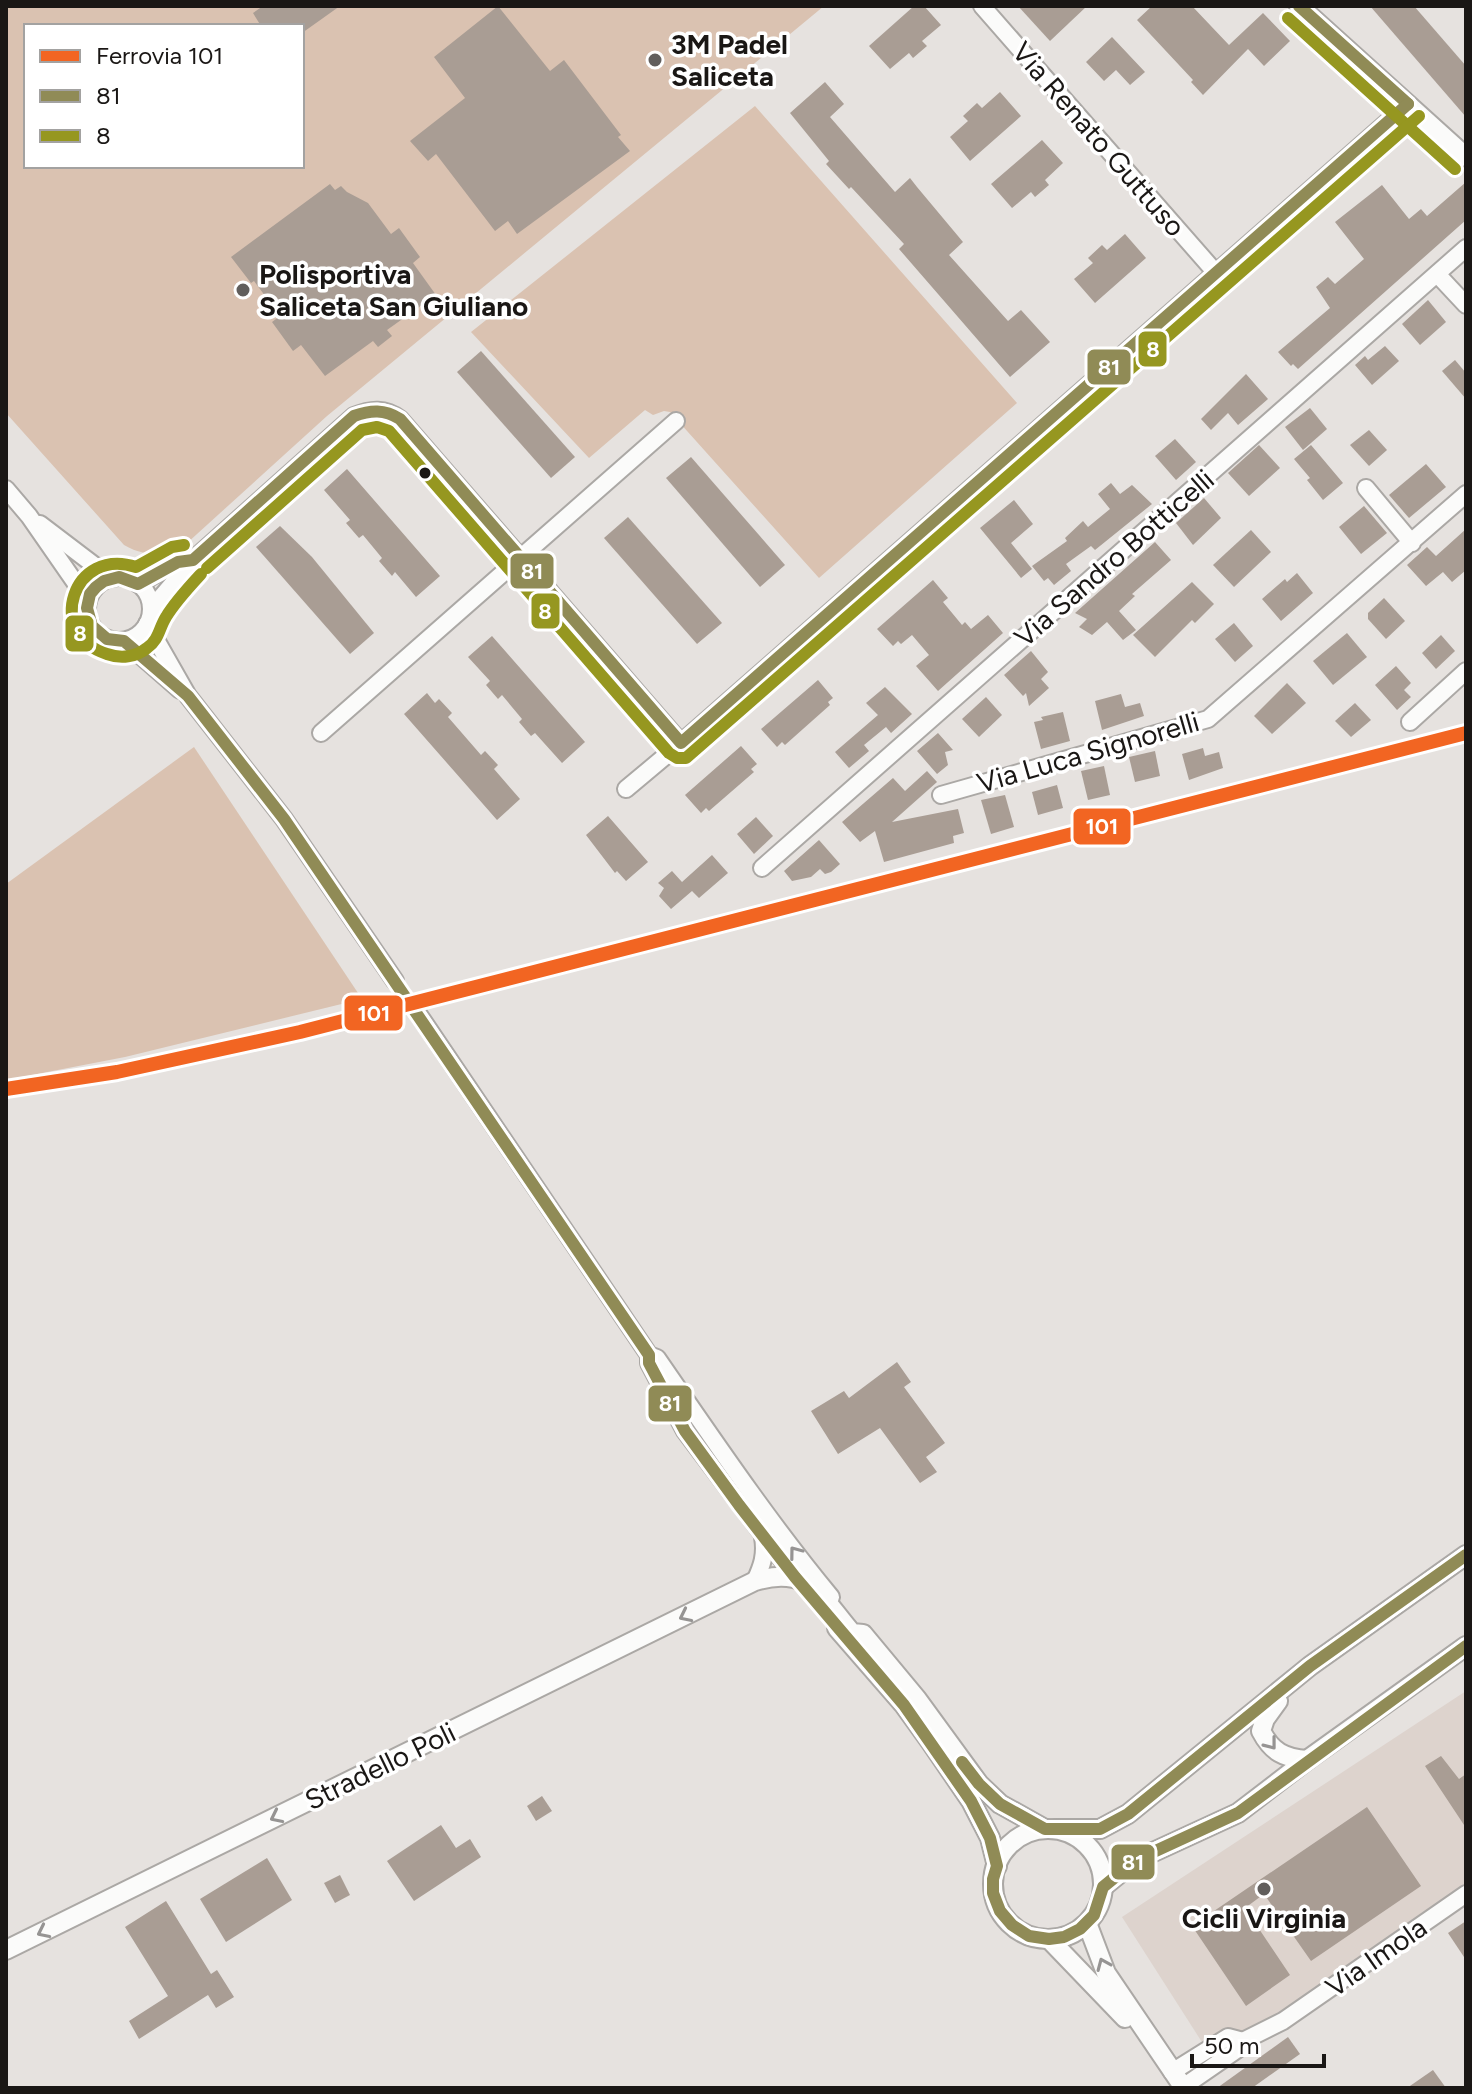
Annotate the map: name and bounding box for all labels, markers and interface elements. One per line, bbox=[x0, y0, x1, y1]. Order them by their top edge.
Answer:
legend bbox=[24, 24, 304, 168]
place label: 3M Padel Saliceta bbox=[671, 27, 788, 93]
street label: Via Renato Guttuso bbox=[1005, 35, 1193, 243]
text: Ferrovia 101 bbox=[96, 41, 223, 70]
marker: 3M Padel Saliceta bbox=[646, 51, 664, 69]
text: 81 bbox=[96, 81, 121, 110]
text: 8 bbox=[96, 121, 111, 150]
place label: Polisportiva Saliceta San Giuliano bbox=[259, 257, 528, 323]
marker: Polisportiva Saliceta San Giuliano bbox=[234, 281, 252, 299]
line badge: 8 bbox=[1137, 330, 1168, 368]
text: 8 bbox=[1146, 336, 1160, 363]
line badge: 81 bbox=[1086, 348, 1132, 386]
text: 81 bbox=[1098, 354, 1120, 381]
street label: Via Sandro Botticelli bbox=[1007, 462, 1221, 654]
unlabelled marker bbox=[417, 465, 433, 481]
line badge: 81 bbox=[509, 552, 555, 590]
text: 81 bbox=[521, 558, 543, 585]
line badge: 8 bbox=[530, 592, 561, 630]
text: 8 bbox=[538, 598, 552, 625]
line badge: 8 bbox=[64, 614, 95, 653]
text: 8 bbox=[73, 620, 87, 647]
street label: Via Luca Signorelli bbox=[973, 704, 1203, 800]
line badge: 101 bbox=[1072, 807, 1132, 846]
text: 101 bbox=[1086, 813, 1118, 840]
line badge: 101 bbox=[343, 994, 404, 1032]
text: 101 bbox=[358, 1000, 390, 1027]
line badge: 81 bbox=[647, 1384, 693, 1423]
text: 81 bbox=[659, 1390, 681, 1417]
one-way arrow bbox=[791, 1547, 805, 1561]
one-way arrow bbox=[679, 1606, 693, 1622]
street label: Stradello Poli bbox=[299, 1715, 461, 1817]
one-way arrow bbox=[1261, 1735, 1275, 1750]
one-way arrow bbox=[269, 1808, 284, 1823]
line badge: 81 bbox=[1110, 1843, 1156, 1881]
text: 81 bbox=[1122, 1849, 1144, 1876]
marker: Cicli Virginia bbox=[1255, 1880, 1273, 1898]
place label: Cicli Virginia bbox=[1182, 1901, 1346, 1935]
street label: Via Imola bbox=[1319, 1910, 1433, 2004]
one-way arrow bbox=[36, 1922, 51, 1938]
one-way arrow bbox=[1097, 1958, 1113, 1973]
scale bar bbox=[1192, 2018, 1324, 2068]
text: 50 m bbox=[1204, 2031, 1260, 2060]

